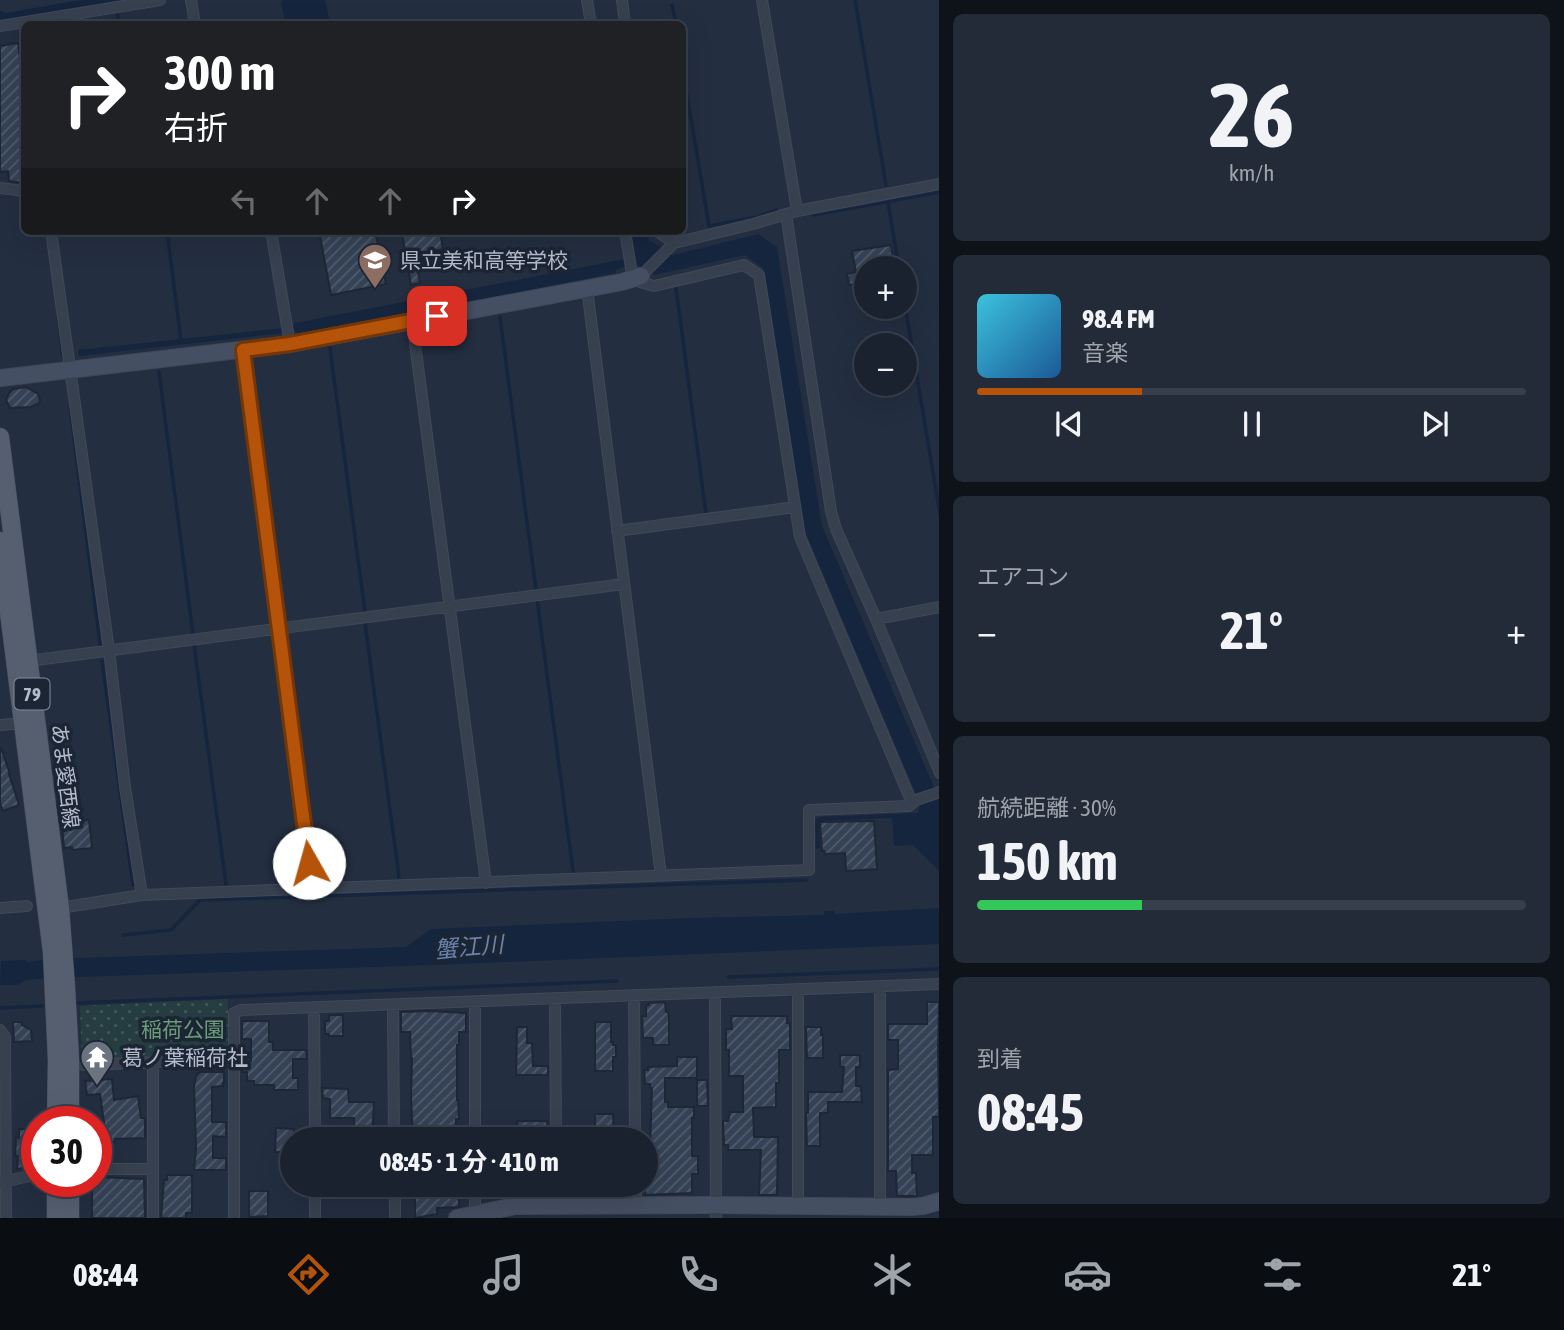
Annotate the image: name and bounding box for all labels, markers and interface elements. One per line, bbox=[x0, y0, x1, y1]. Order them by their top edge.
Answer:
text: 300 m bbox=[164, 44, 275, 100]
icon: right bbox=[49, 49, 140, 140]
text: 26 bbox=[1209, 62, 1294, 166]
text: 右折 bbox=[164, 109, 228, 146]
text: km/h bbox=[1229, 160, 1274, 186]
icon: left bbox=[225, 182, 263, 220]
icon: ahead bbox=[298, 182, 336, 220]
icon: ahead bbox=[371, 182, 409, 220]
icon: right bbox=[444, 182, 482, 220]
school or university icon: 県立美和高等学校 bbox=[356, 241, 394, 290]
place label: 県立美和高等学校 bbox=[400, 248, 568, 272]
map controls bbox=[854, 256, 917, 396]
button: + bbox=[854, 256, 917, 319]
pin bbox=[407, 286, 467, 346]
icon: arrive bbox=[418, 297, 456, 335]
text: 98.4 FM bbox=[1082, 304, 1155, 334]
button: − bbox=[854, 333, 917, 396]
text: 音楽 bbox=[1082, 340, 1128, 366]
icon: previous bbox=[1050, 405, 1088, 443]
icon: pause bbox=[1233, 405, 1271, 443]
icon: next bbox=[1416, 405, 1454, 443]
text: エアコン bbox=[977, 564, 1069, 590]
text: 21° bbox=[1220, 600, 1283, 660]
text: − bbox=[977, 609, 997, 652]
text: + bbox=[1506, 609, 1526, 652]
road number: 79 bbox=[14, 678, 50, 709]
street label: あま愛西線 bbox=[48, 722, 84, 830]
text: 航続距離 · 30% bbox=[977, 795, 1116, 821]
position arrow bbox=[272, 826, 346, 900]
text: 150 km bbox=[977, 831, 1118, 891]
water label: 蟹江川 bbox=[433, 931, 507, 963]
park label: 稲荷公園 bbox=[141, 1017, 225, 1041]
temple icon: 葛ノ葉稲荷社 bbox=[78, 1038, 116, 1087]
place label: 葛ノ葉稲荷社 bbox=[122, 1045, 248, 1069]
text: 到着 bbox=[977, 1046, 1023, 1072]
text: 08:45 bbox=[977, 1082, 1084, 1142]
speed limit sign: 30 bbox=[21, 1106, 112, 1197]
text: 08:45 · 1 分 · 410 m bbox=[379, 1147, 559, 1177]
icon: directions bbox=[284, 1250, 333, 1299]
icon: music bbox=[479, 1250, 528, 1299]
icon: phone bbox=[674, 1250, 723, 1299]
icon: climate bbox=[868, 1250, 917, 1299]
icon: car bbox=[1063, 1250, 1112, 1299]
icon: filters bbox=[1258, 1250, 1307, 1299]
text: 08:44 bbox=[73, 1256, 139, 1293]
text: 21° bbox=[1452, 1256, 1491, 1293]

